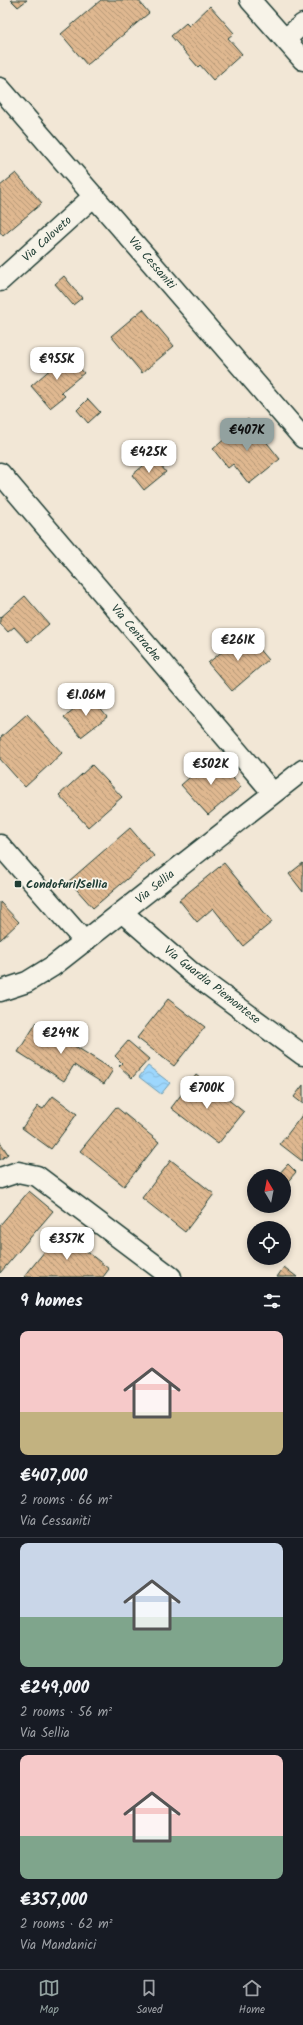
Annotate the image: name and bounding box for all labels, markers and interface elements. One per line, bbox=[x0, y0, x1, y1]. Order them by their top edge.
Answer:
street label: Via Caloveto bbox=[18, 211, 76, 267]
street label: Via Cessaniti bbox=[124, 232, 181, 295]
pin: €955K bbox=[29, 347, 85, 381]
text: €955K bbox=[39, 349, 75, 370]
pin: €407K bbox=[219, 418, 275, 452]
text: €407K bbox=[229, 420, 265, 441]
pin: €425K bbox=[121, 440, 177, 474]
text: €425K bbox=[130, 442, 168, 463]
street label: Via Centrache bbox=[106, 600, 166, 666]
pin: €261K bbox=[210, 628, 266, 662]
text: €261K bbox=[221, 630, 255, 651]
pin: €1.06M bbox=[53, 683, 119, 717]
text: €1.06M bbox=[67, 685, 105, 706]
pin: €502K bbox=[183, 752, 239, 786]
text: €502K bbox=[193, 754, 229, 775]
street label: Via Sellia bbox=[131, 865, 179, 909]
place label: Condofuri/Sellia bbox=[26, 875, 107, 894]
marker: Condofuri/Sellia bbox=[13, 879, 23, 889]
street label: Via Guardia Piemontese bbox=[160, 941, 265, 1029]
pin: €249K bbox=[33, 1021, 89, 1055]
text: €249K bbox=[42, 1023, 80, 1044]
pin: €700K bbox=[179, 1076, 235, 1110]
text: €700K bbox=[189, 1078, 225, 1099]
north arrow bbox=[247, 1169, 291, 1213]
map controls bbox=[247, 1169, 291, 1265]
button: locate bbox=[247, 1221, 291, 1265]
pin: €357K bbox=[39, 1227, 95, 1261]
text: €357K bbox=[49, 1229, 85, 1250]
text: 9 homes bbox=[20, 1288, 83, 1315]
icon: filters bbox=[261, 1290, 283, 1312]
icon: home bbox=[116, 1357, 188, 1429]
text: €407,000 bbox=[20, 1463, 87, 1490]
text: 2 rooms · 66 m² bbox=[20, 1490, 112, 1511]
text: Via Cessaniti bbox=[20, 1511, 90, 1532]
icon: home bbox=[116, 1569, 188, 1641]
text: €249,000 bbox=[20, 1675, 89, 1702]
text: 2 rooms · 56 m² bbox=[20, 1702, 112, 1723]
text: Via Sellia bbox=[20, 1723, 70, 1744]
icon: home bbox=[116, 1781, 188, 1853]
text: €357,000 bbox=[20, 1887, 87, 1914]
text: 2 rooms · 62 m² bbox=[20, 1914, 113, 1935]
text: Via Mandanici bbox=[20, 1935, 96, 1956]
tab: Map bbox=[38, 1977, 60, 2019]
tab: Saved bbox=[136, 1977, 163, 2019]
tab: Home bbox=[239, 1977, 265, 2019]

